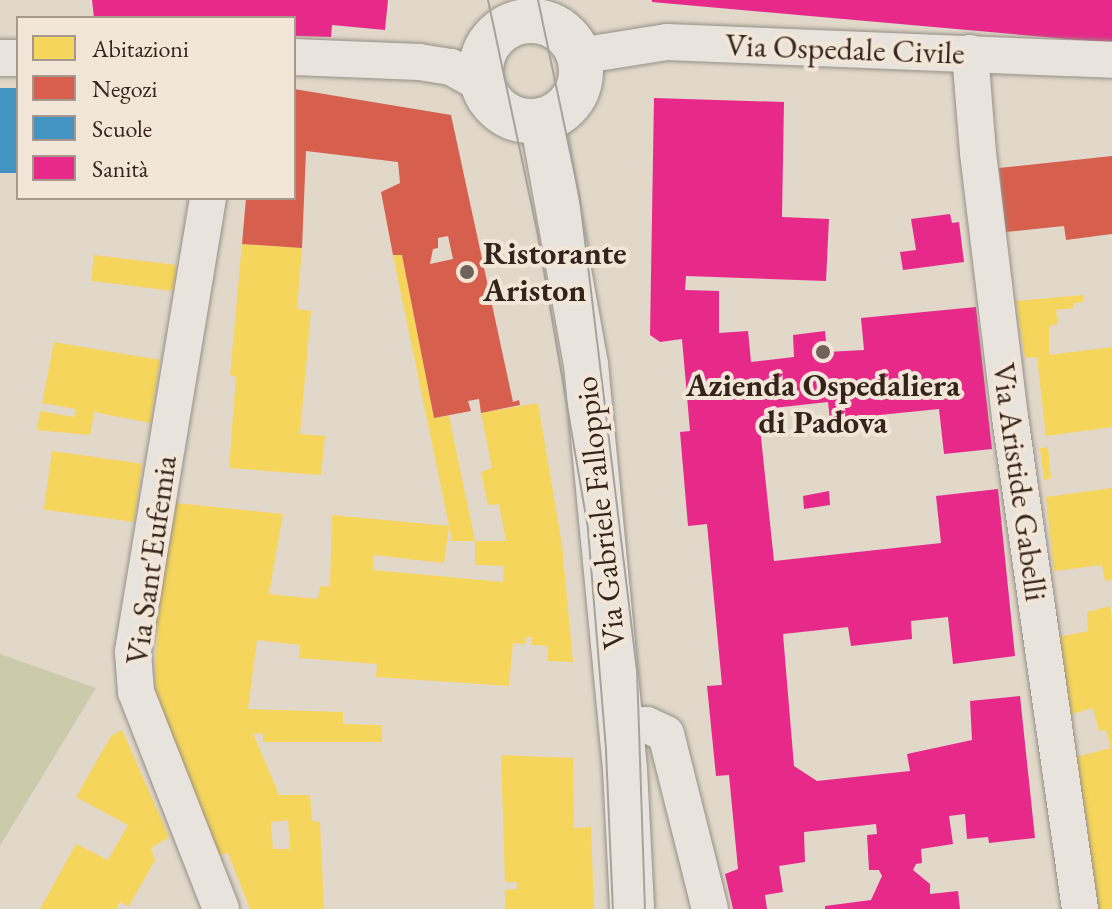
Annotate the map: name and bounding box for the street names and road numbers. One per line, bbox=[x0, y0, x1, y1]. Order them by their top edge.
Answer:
street label: Via Ospedale Civile bbox=[725, 26, 965, 72]
street label: Via Aristide Gabelli bbox=[984, 360, 1056, 604]
street label: Via Gabriele Falloppio bbox=[567, 375, 633, 651]
street label: Via Sant'Eufemia bbox=[117, 453, 185, 667]

